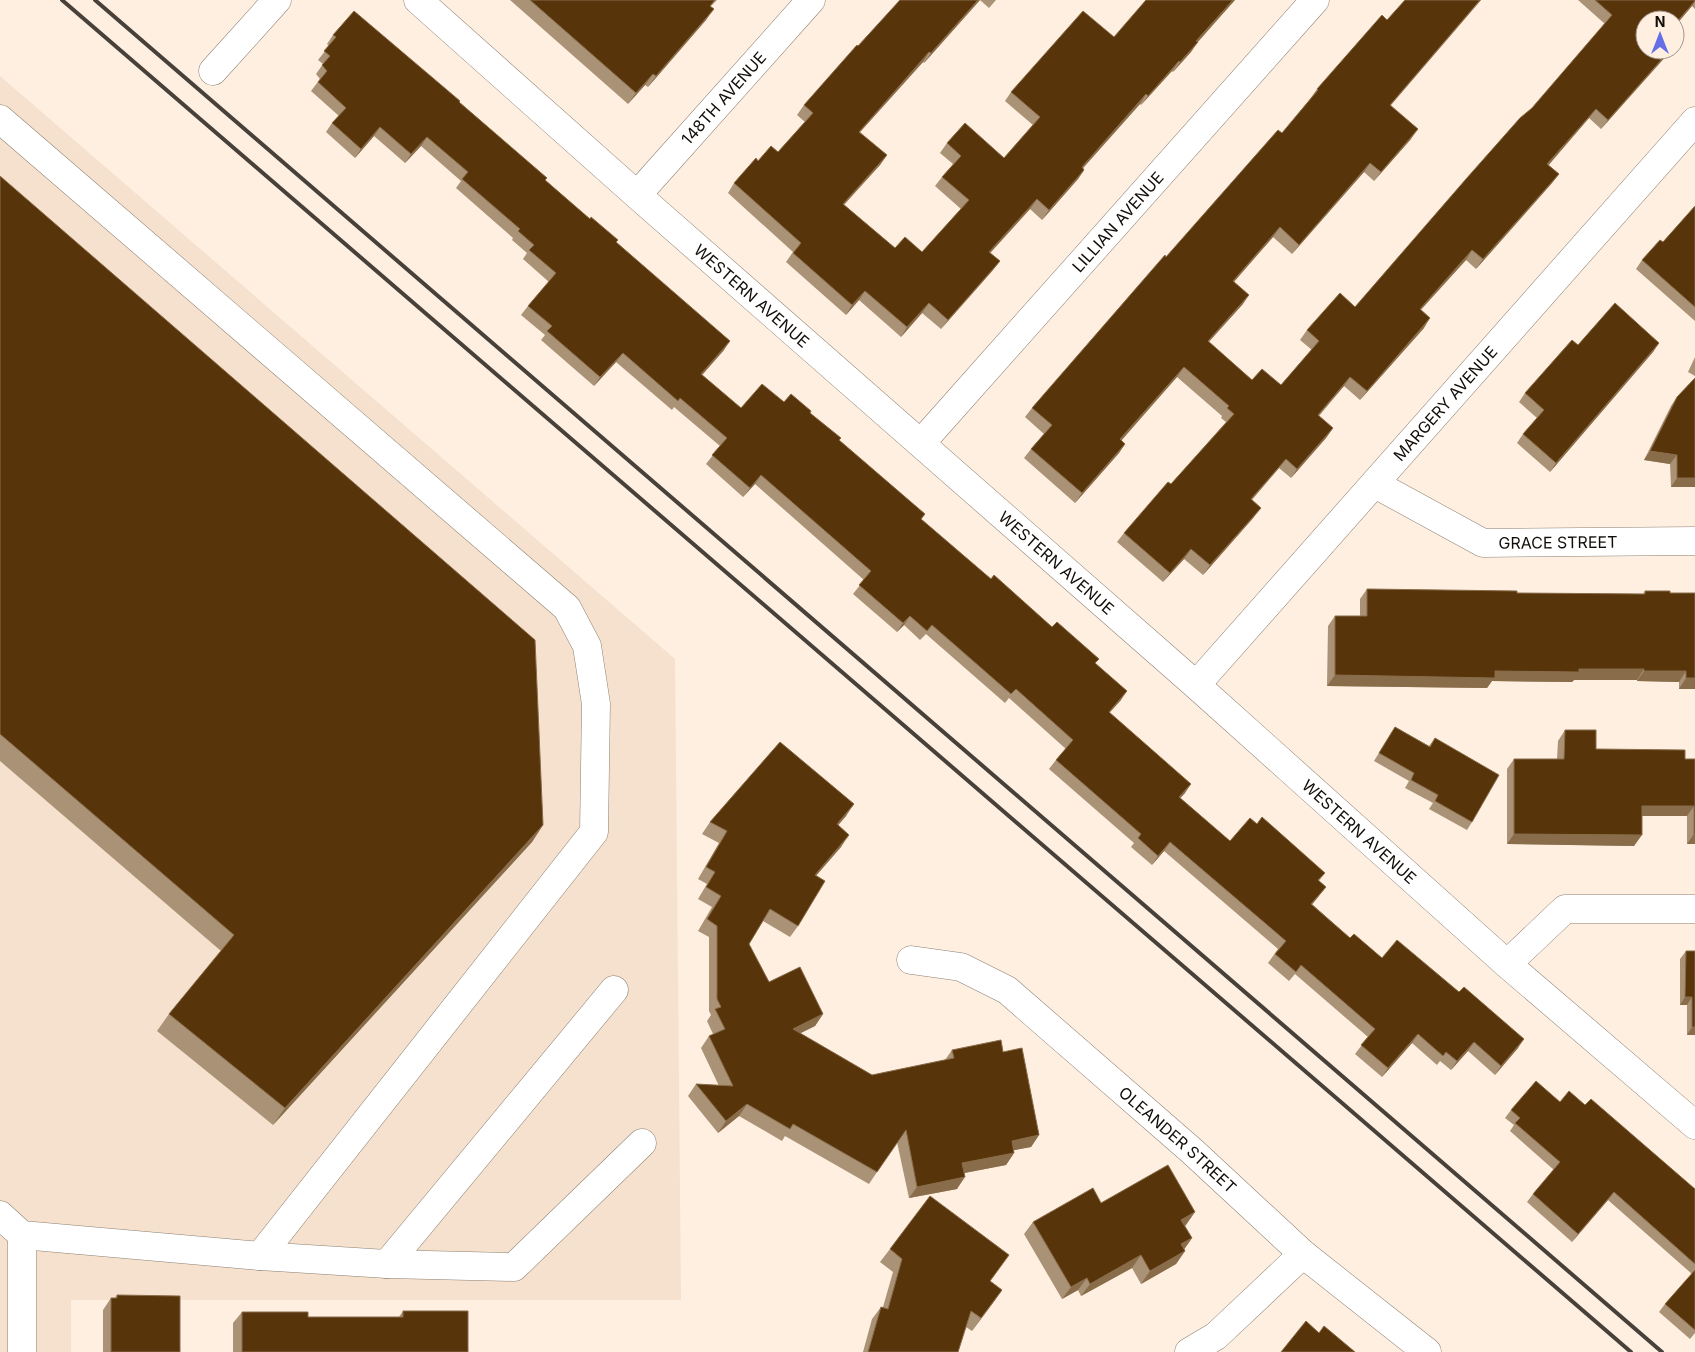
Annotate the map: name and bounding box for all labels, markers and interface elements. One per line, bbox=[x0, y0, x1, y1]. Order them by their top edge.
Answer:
north arrow bbox=[1635, 10, 1685, 60]
text: N bbox=[1655, 13, 1665, 30]
street label: 148TH AVENUE bbox=[677, 47, 770, 149]
street label: LILLIAN AVENUE bbox=[1068, 168, 1168, 276]
street label: WESTERN AVENUE bbox=[690, 240, 814, 352]
street label: MARGERY AVENUE bbox=[1389, 342, 1501, 465]
street label: WESTERN AVENUE bbox=[995, 507, 1118, 619]
street label: GRACE STREET bbox=[1498, 532, 1618, 553]
street label: WESTERN AVENUE bbox=[1298, 775, 1421, 888]
street label: OLEANDER STREET bbox=[1115, 1082, 1241, 1197]

